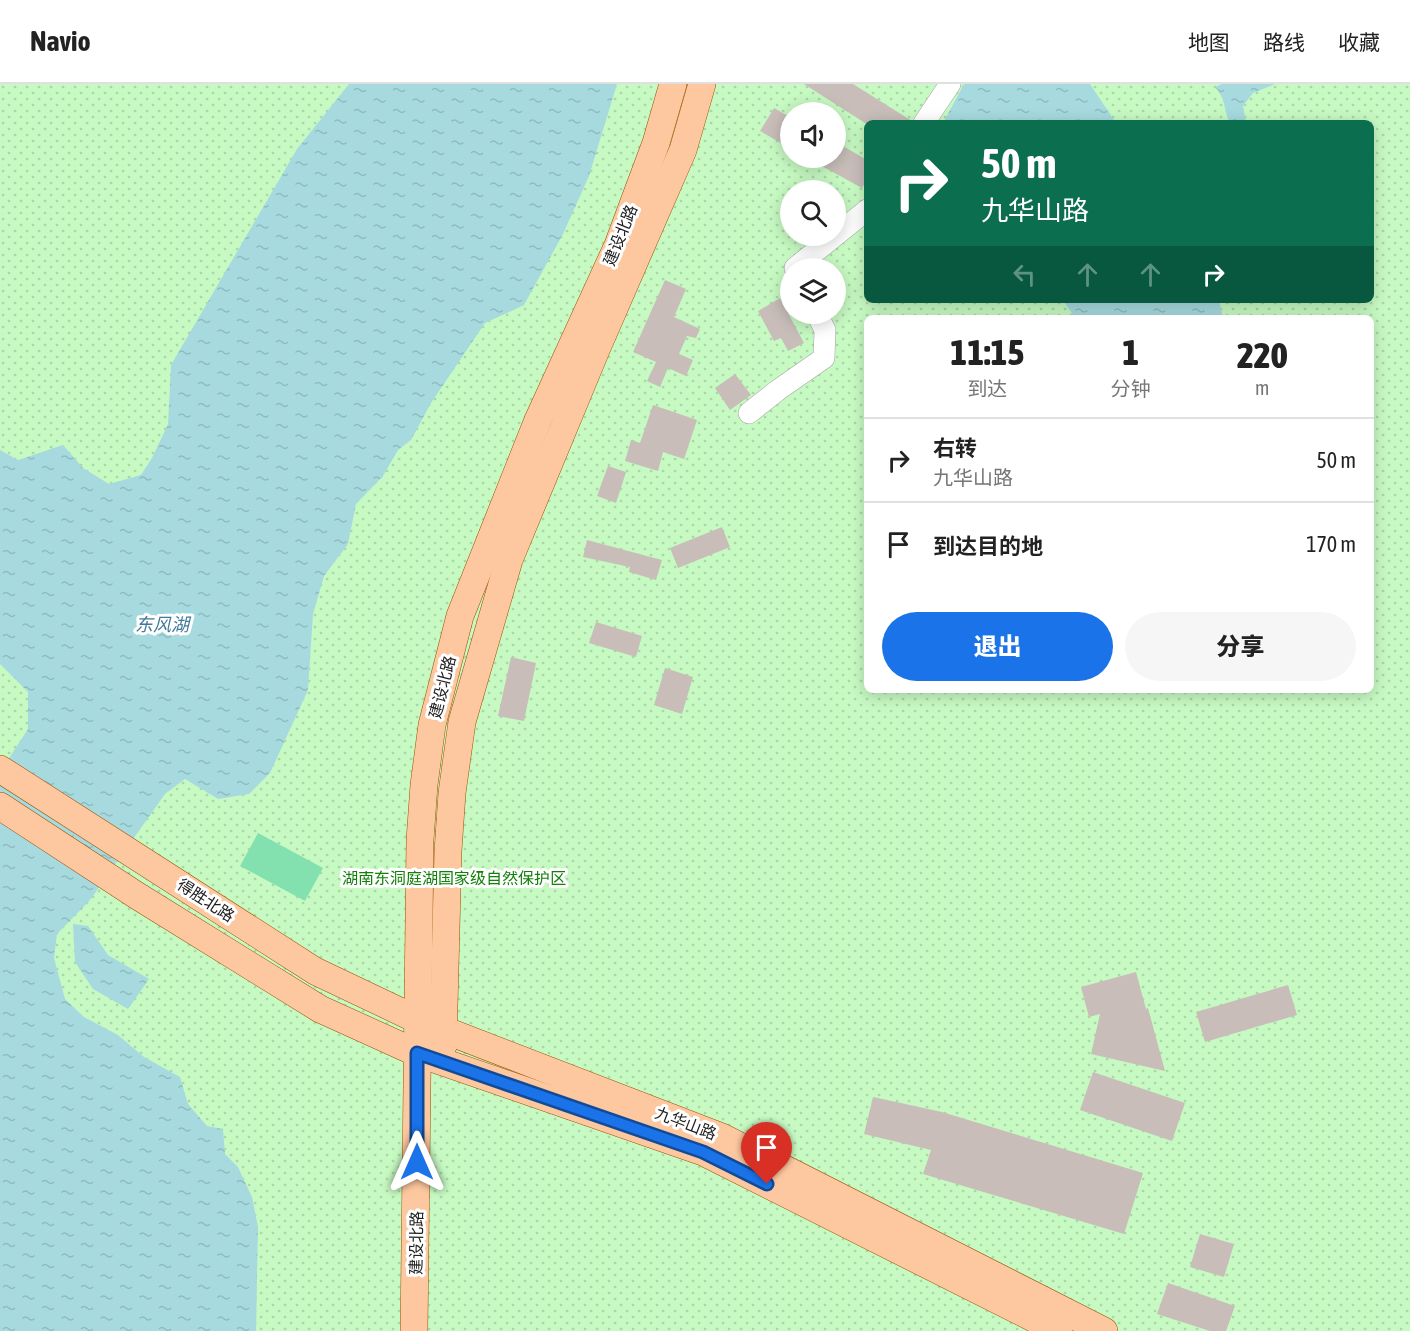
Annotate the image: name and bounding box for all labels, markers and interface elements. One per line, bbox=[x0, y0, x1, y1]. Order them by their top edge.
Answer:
text: Navio bbox=[30, 25, 91, 57]
text: 地图 bbox=[1188, 30, 1230, 54]
text: 路线 bbox=[1263, 30, 1305, 54]
text: 收藏 bbox=[1338, 30, 1380, 54]
map controls bbox=[780, 102, 846, 324]
button: sound bbox=[780, 102, 846, 168]
text: 50 m bbox=[981, 139, 1056, 187]
icon: right bbox=[882, 144, 960, 222]
button: search bbox=[780, 180, 846, 246]
text: 九华山路 bbox=[981, 195, 1089, 226]
street label: 建设北路 bbox=[600, 202, 640, 268]
button: layers bbox=[780, 258, 846, 324]
icon: left bbox=[1008, 258, 1041, 291]
icon: ahead bbox=[1071, 258, 1104, 291]
icon: ahead bbox=[1134, 258, 1167, 291]
icon: right bbox=[1197, 258, 1230, 291]
text: 11:15 bbox=[950, 331, 1024, 373]
text: 1 bbox=[1122, 331, 1139, 373]
text: 220 bbox=[1237, 334, 1288, 376]
text: m bbox=[1255, 376, 1270, 399]
text: 到达 bbox=[967, 377, 1007, 400]
text: 分钟 bbox=[1111, 377, 1151, 400]
text: 右转 bbox=[933, 435, 977, 461]
icon: right bbox=[882, 444, 915, 477]
text: 50 m bbox=[1316, 447, 1356, 473]
text: 九华山路 bbox=[933, 466, 1013, 489]
icon: arrive bbox=[882, 528, 915, 561]
text: 170 m bbox=[1306, 531, 1356, 557]
text: 到达目的地 bbox=[933, 533, 1043, 559]
button: 退出 bbox=[882, 612, 1113, 681]
button: 分享 bbox=[1125, 612, 1356, 681]
water label: 东风湖 bbox=[135, 614, 192, 635]
street label: 建设北路 bbox=[426, 654, 458, 720]
park label: 湖南东洞庭湖国家级自然保护区 bbox=[342, 869, 566, 887]
street label: 得胜北路 bbox=[174, 875, 238, 925]
street label: 九华山路 bbox=[653, 1103, 719, 1143]
pin bbox=[741, 1122, 792, 1184]
position arrow bbox=[385, 1130, 449, 1194]
icon: arrive bbox=[750, 1131, 783, 1164]
street label: 建设北路 bbox=[406, 1211, 426, 1275]

